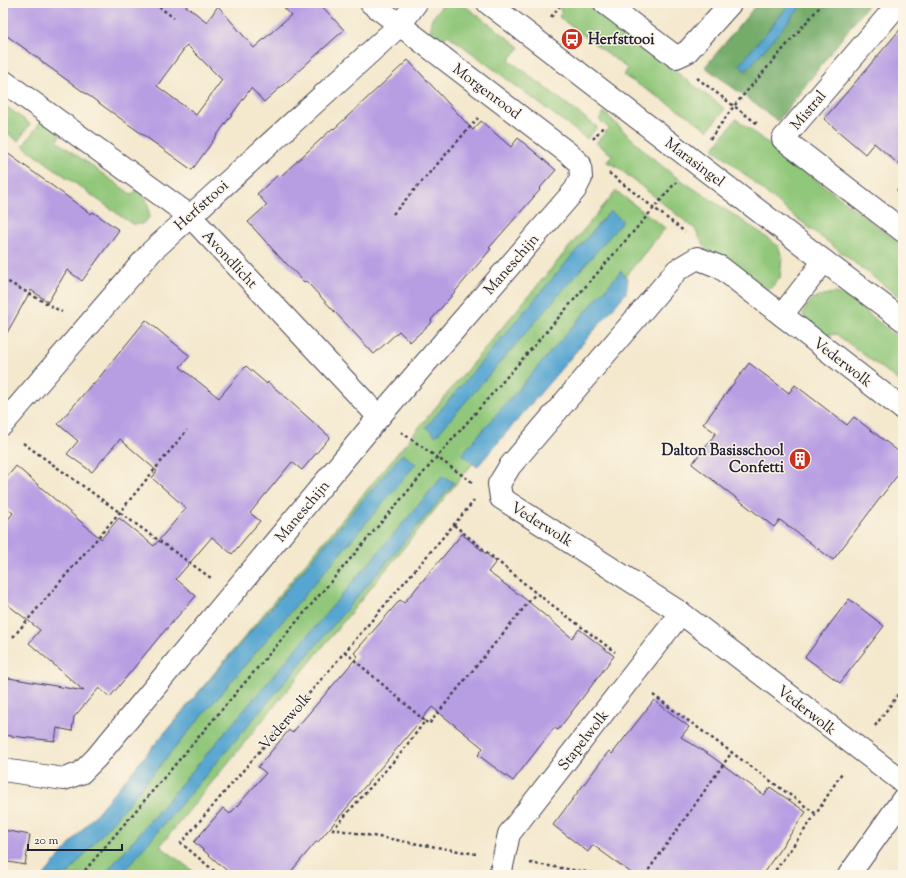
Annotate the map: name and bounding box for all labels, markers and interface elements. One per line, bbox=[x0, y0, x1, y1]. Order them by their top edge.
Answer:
bus stop icon: Herfsttooi bbox=[559, 26, 585, 52]
place label: Herfsttooi bbox=[588, 30, 655, 51]
street label: Morgenrood bbox=[447, 59, 525, 125]
street label: Mistral bbox=[786, 87, 832, 135]
street label: Marasingel bbox=[660, 134, 728, 193]
street label: Herfsttooi bbox=[170, 176, 234, 236]
street label: Avondlicht bbox=[196, 226, 261, 294]
street label: Maneschijn bbox=[480, 230, 545, 300]
street label: Vederwolk bbox=[808, 333, 876, 393]
place label: Dalton Basisschool Confetti bbox=[662, 441, 785, 479]
building icon: Dalton Basisschool Confetti bbox=[787, 446, 813, 472]
street label: Maneschijn bbox=[271, 476, 335, 547]
street label: Vederwolk bbox=[506, 498, 576, 553]
street label: Vederwolk bbox=[772, 681, 840, 741]
street label: Vederwolk bbox=[255, 689, 317, 755]
street label: Stapelwolk bbox=[554, 706, 614, 776]
scale bar bbox=[28, 826, 122, 852]
text: 20 m bbox=[34, 832, 59, 850]

